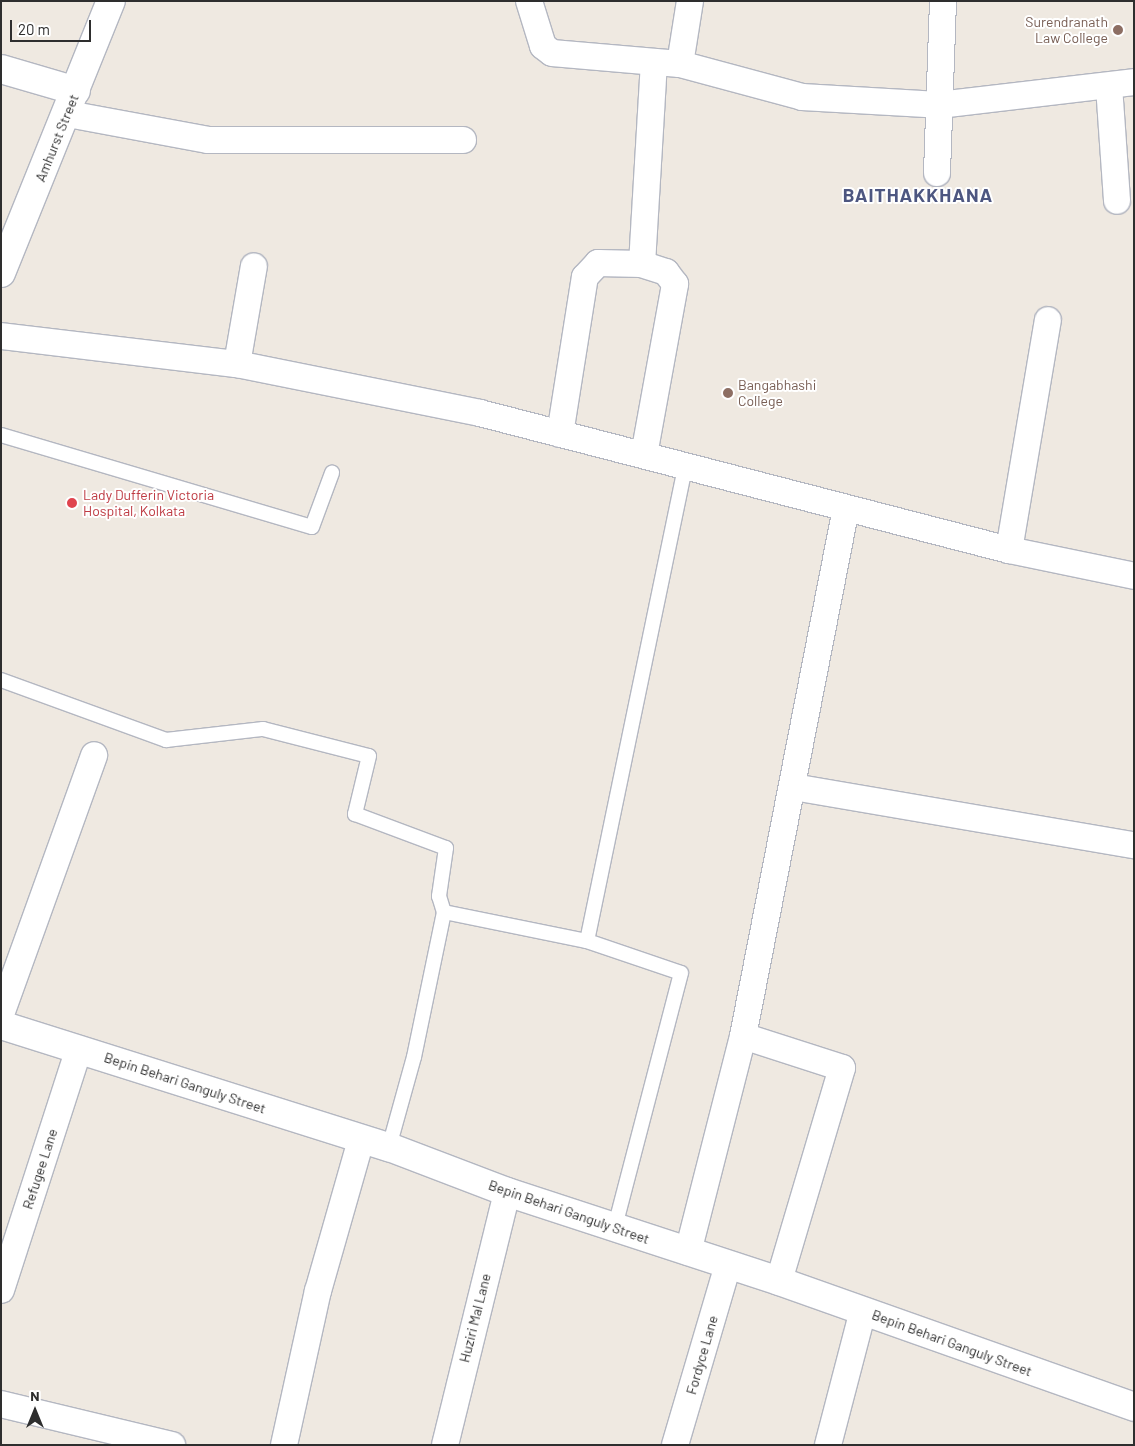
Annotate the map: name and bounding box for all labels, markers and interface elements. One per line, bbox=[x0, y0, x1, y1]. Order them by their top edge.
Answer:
scale bar bbox=[12, 10, 94, 42]
place label: Surendranath Law College bbox=[1025, 14, 1108, 46]
text: 20 m bbox=[18, 20, 50, 38]
marker: Surendranath Law College bbox=[1112, 24, 1124, 36]
street label: Amhurst Street bbox=[32, 92, 82, 184]
district label: BAITHAKKHANA bbox=[841, 184, 995, 206]
place label: Bangabhashi College bbox=[738, 377, 816, 410]
marker: Bangabhashi College bbox=[722, 387, 734, 399]
place label: Lady Dufferin Victoria Hospital, Kolkata bbox=[83, 487, 214, 520]
marker: Lady Dufferin Victoria Hospital, Kolkata bbox=[65, 496, 79, 510]
street label: Bepin Behari Ganguly Street bbox=[102, 1049, 268, 1117]
street label: Refugee Lane bbox=[19, 1127, 61, 1211]
street label: Bepin Behari Ganguly Street bbox=[486, 1177, 652, 1247]
street label: Huziri Mal Lane bbox=[456, 1272, 494, 1364]
street label: Bepin Behari Ganguly Street bbox=[870, 1306, 1034, 1380]
street label: Fordyce Lane bbox=[683, 1314, 721, 1396]
north arrow bbox=[10, 1386, 60, 1436]
text: N bbox=[30, 1387, 40, 1404]

